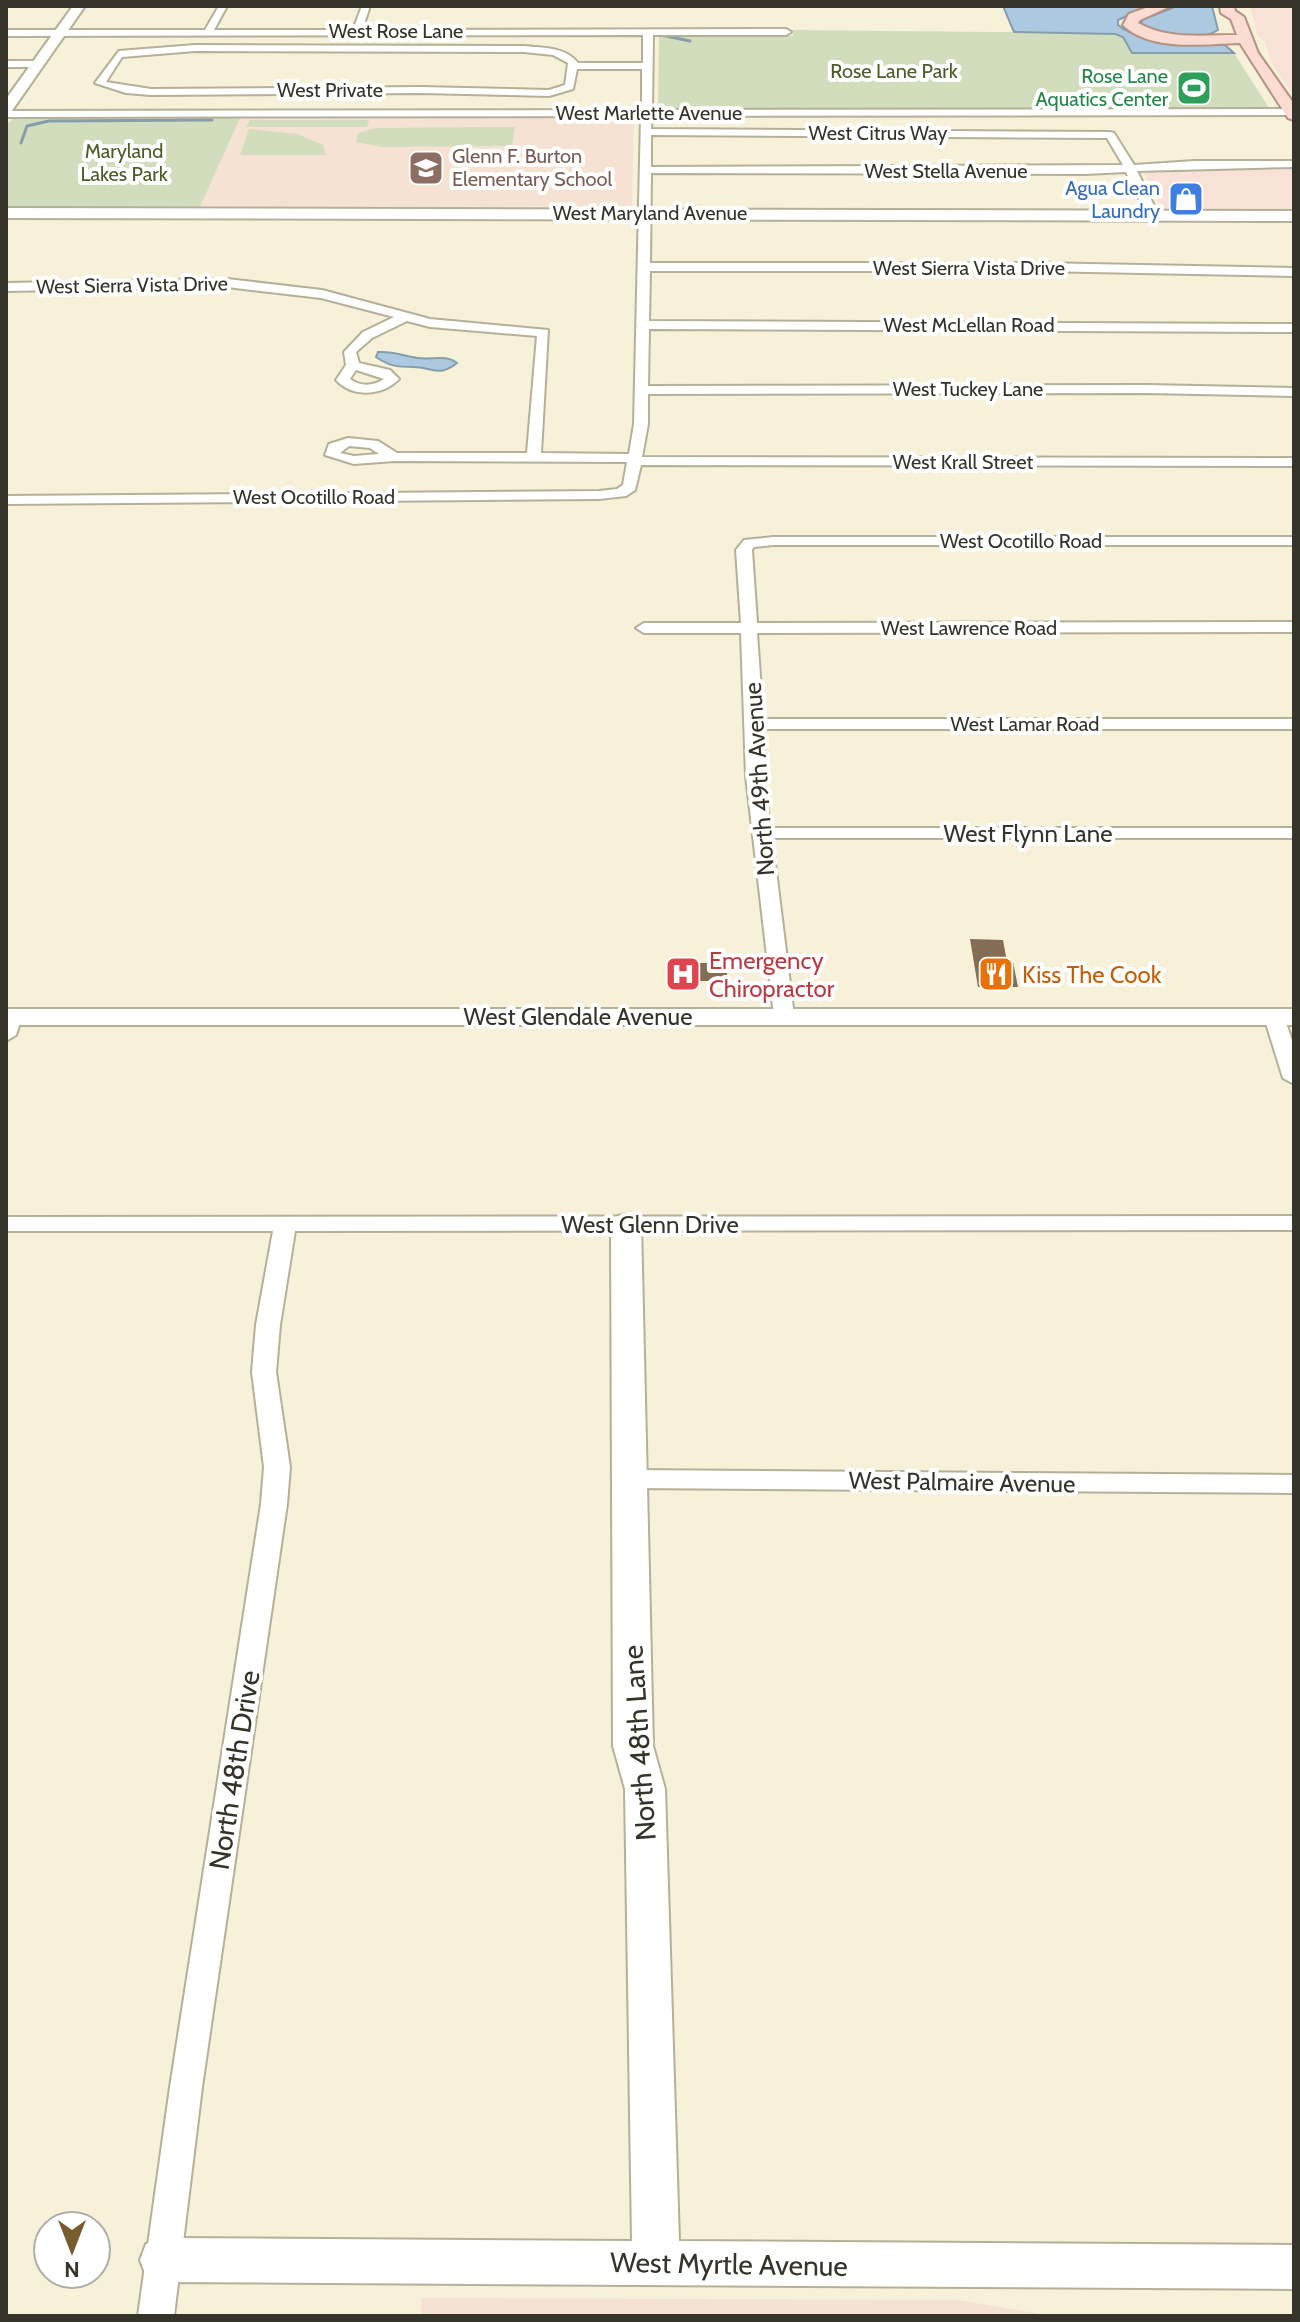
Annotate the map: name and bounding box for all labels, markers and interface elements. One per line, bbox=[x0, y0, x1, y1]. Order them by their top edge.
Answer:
street label: West Rose Lane bbox=[329, 19, 463, 43]
park label: Rose Lane Park bbox=[830, 59, 958, 83]
place label: Rose Lane Aquatics Center bbox=[1036, 64, 1169, 111]
sports icon: Rose Lane Aquatics Center bbox=[1175, 69, 1213, 107]
street label: West Private bbox=[277, 78, 383, 102]
street label: West Marlette Avenue bbox=[556, 101, 742, 125]
street label: West Citrus Way bbox=[809, 121, 947, 145]
park label: Maryland Lakes Park bbox=[80, 139, 168, 186]
place label: Glenn F. Burton Elementary School bbox=[452, 144, 613, 191]
school or university icon: Glenn F. Burton Elementary School bbox=[407, 149, 445, 187]
street label: West Stella Avenue bbox=[864, 159, 1028, 183]
place label: Agua Clean Laundry bbox=[1065, 176, 1160, 223]
shop icon: Agua Clean Laundry bbox=[1167, 180, 1205, 218]
street label: West Maryland Avenue bbox=[553, 201, 747, 225]
street label: West Sierra Vista Drive bbox=[873, 256, 1065, 280]
street label: West Sierra Vista Drive bbox=[36, 271, 228, 299]
street label: West McLellan Road bbox=[884, 313, 1054, 337]
street label: West Tuckey Lane bbox=[893, 377, 1043, 401]
street label: West Krall Street bbox=[893, 450, 1033, 474]
street label: West Ocotillo Road bbox=[233, 485, 395, 509]
street label: West Ocotillo Road bbox=[940, 529, 1102, 553]
street label: West Lawrence Road bbox=[881, 616, 1057, 640]
street label: North 49th Avenue bbox=[738, 681, 780, 877]
street label: West Lamar Road bbox=[951, 712, 1099, 736]
street label: West Flynn Lane bbox=[943, 819, 1113, 848]
place label: Emergency Chiropractor bbox=[709, 946, 835, 1003]
hospital icon: Emergency Chiropractor bbox=[664, 955, 702, 993]
restaurant icon: Kiss The Cook bbox=[977, 955, 1015, 993]
place label: Kiss The Cook bbox=[1022, 960, 1162, 989]
street label: West Glendale Avenue bbox=[464, 1002, 692, 1031]
street label: West Glenn Drive bbox=[561, 1210, 739, 1239]
street label: West Palmaire Avenue bbox=[848, 1466, 1076, 1498]
street label: North 48th Lane bbox=[615, 1644, 663, 1842]
street label: North 48th Drive bbox=[201, 1668, 267, 1872]
north arrow bbox=[32, 2210, 112, 2290]
street label: West Myrtle Avenue bbox=[610, 2245, 848, 2283]
text: N bbox=[64, 2256, 80, 2283]

